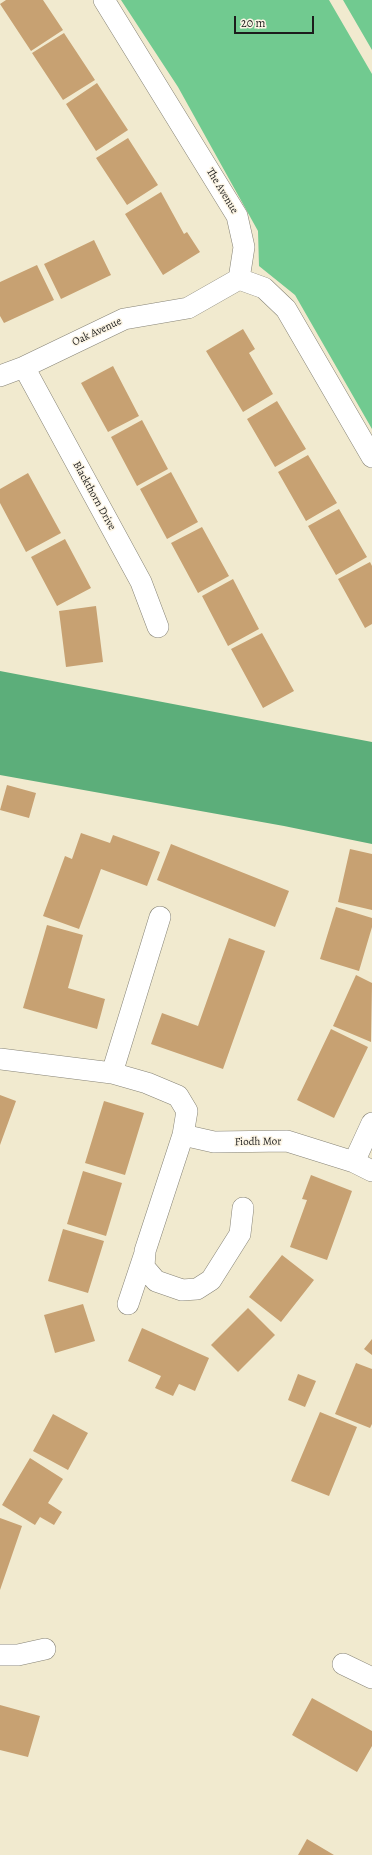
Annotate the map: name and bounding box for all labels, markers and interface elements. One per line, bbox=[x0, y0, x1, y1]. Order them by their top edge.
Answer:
scale bar bbox=[236, 8, 316, 34]
text: 20 m bbox=[241, 15, 265, 31]
street label: The Avenue bbox=[203, 166, 241, 216]
street label: Oak Avenue bbox=[70, 315, 124, 349]
street label: Blackthorn Drive bbox=[70, 459, 118, 533]
street label: Fiodh Mor bbox=[235, 1135, 281, 1149]

